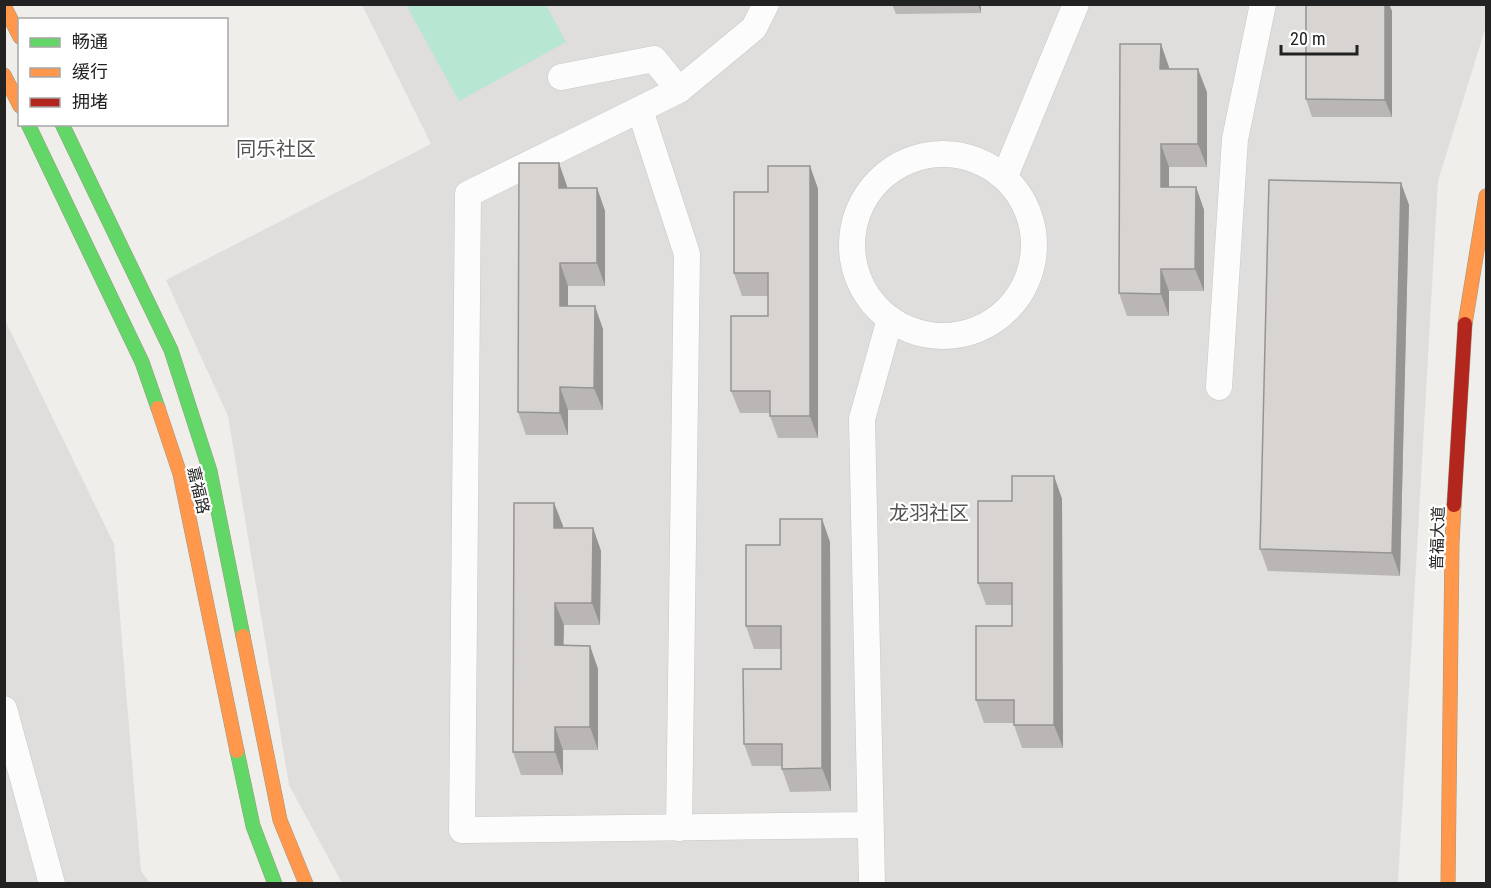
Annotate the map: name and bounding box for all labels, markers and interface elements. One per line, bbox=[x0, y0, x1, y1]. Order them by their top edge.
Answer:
legend bbox=[18, 18, 228, 126]
scale bar bbox=[1281, 18, 1358, 56]
text: 20 m bbox=[1290, 28, 1325, 49]
text: 畅通 bbox=[72, 31, 108, 52]
text: 缓行 bbox=[72, 61, 108, 82]
text: 拥堵 bbox=[72, 91, 108, 112]
district label: 同乐社区 bbox=[236, 137, 316, 161]
street label: 嘉福路 bbox=[184, 465, 213, 516]
district label: 龙羽社区 bbox=[889, 501, 969, 525]
street label: 普福大道 bbox=[1427, 506, 1448, 570]

